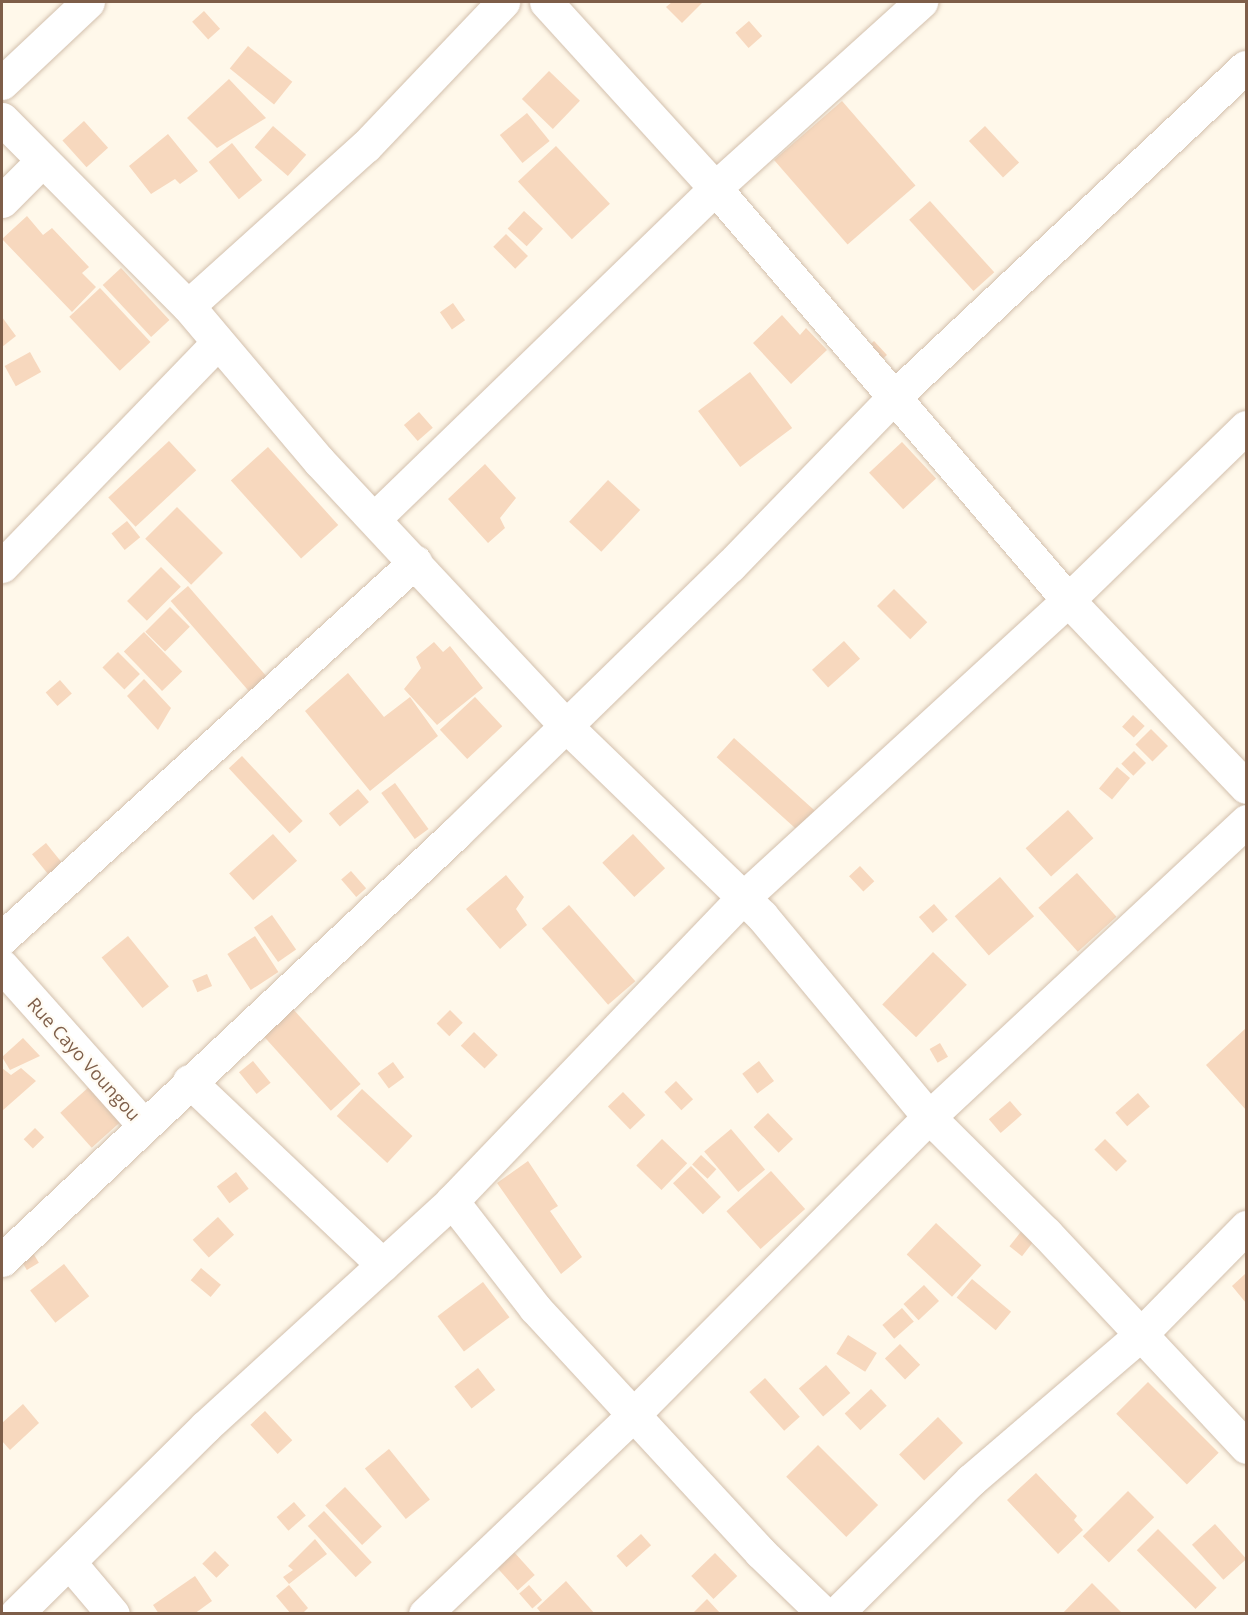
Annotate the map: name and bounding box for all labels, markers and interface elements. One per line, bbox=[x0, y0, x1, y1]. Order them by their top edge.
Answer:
street label: Rue Cayo Voungou bbox=[23, 993, 145, 1125]

